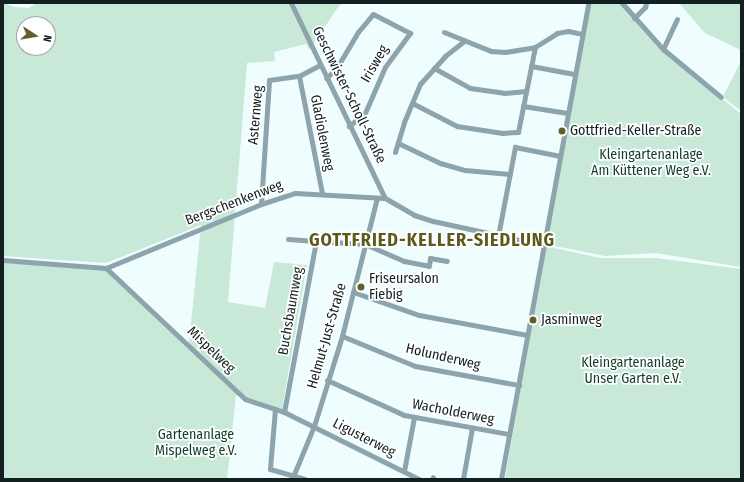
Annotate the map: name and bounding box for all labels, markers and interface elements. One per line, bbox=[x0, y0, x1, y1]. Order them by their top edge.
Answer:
north arrow bbox=[16, 16, 56, 56]
street label: Geschwister-Scholl-Straße bbox=[309, 24, 389, 166]
text: N bbox=[40, 34, 54, 43]
street label: Irisweg bbox=[358, 42, 392, 86]
street label: Asternweg bbox=[245, 85, 267, 145]
street label: Gladiolenweg bbox=[306, 93, 338, 173]
place label: Gottfried-Keller-Straße bbox=[570, 123, 701, 139]
marker: Gottfried-Keller-Straße bbox=[557, 126, 567, 136]
park label: Kleingartenanlage Am Küttener Weg e.V. bbox=[591, 147, 711, 180]
street label: Bergschenkenweg bbox=[183, 177, 285, 229]
district label: GOTTFRIED-KELLER-SIEDLUNG bbox=[309, 229, 555, 251]
street label: Buchsbaumweg bbox=[275, 266, 307, 356]
place label: Friseursalon Fiebig bbox=[369, 271, 439, 304]
street label: Helmut-Just-Straße bbox=[304, 281, 350, 391]
marker: Friseursalon Fiebig bbox=[356, 282, 366, 292]
place label: Jasminweg bbox=[541, 312, 602, 328]
marker: Jasminweg bbox=[528, 315, 538, 325]
street label: Mispelweg bbox=[184, 323, 238, 377]
street label: Holunderweg bbox=[404, 340, 482, 374]
park label: Kleingartenanlage Unser Garten e.V. bbox=[581, 355, 685, 388]
street label: Wacholderweg bbox=[411, 396, 495, 428]
street label: Ligusterweg bbox=[330, 415, 398, 461]
park label: Gartenanlage Mispelweg e.V. bbox=[155, 427, 237, 460]

